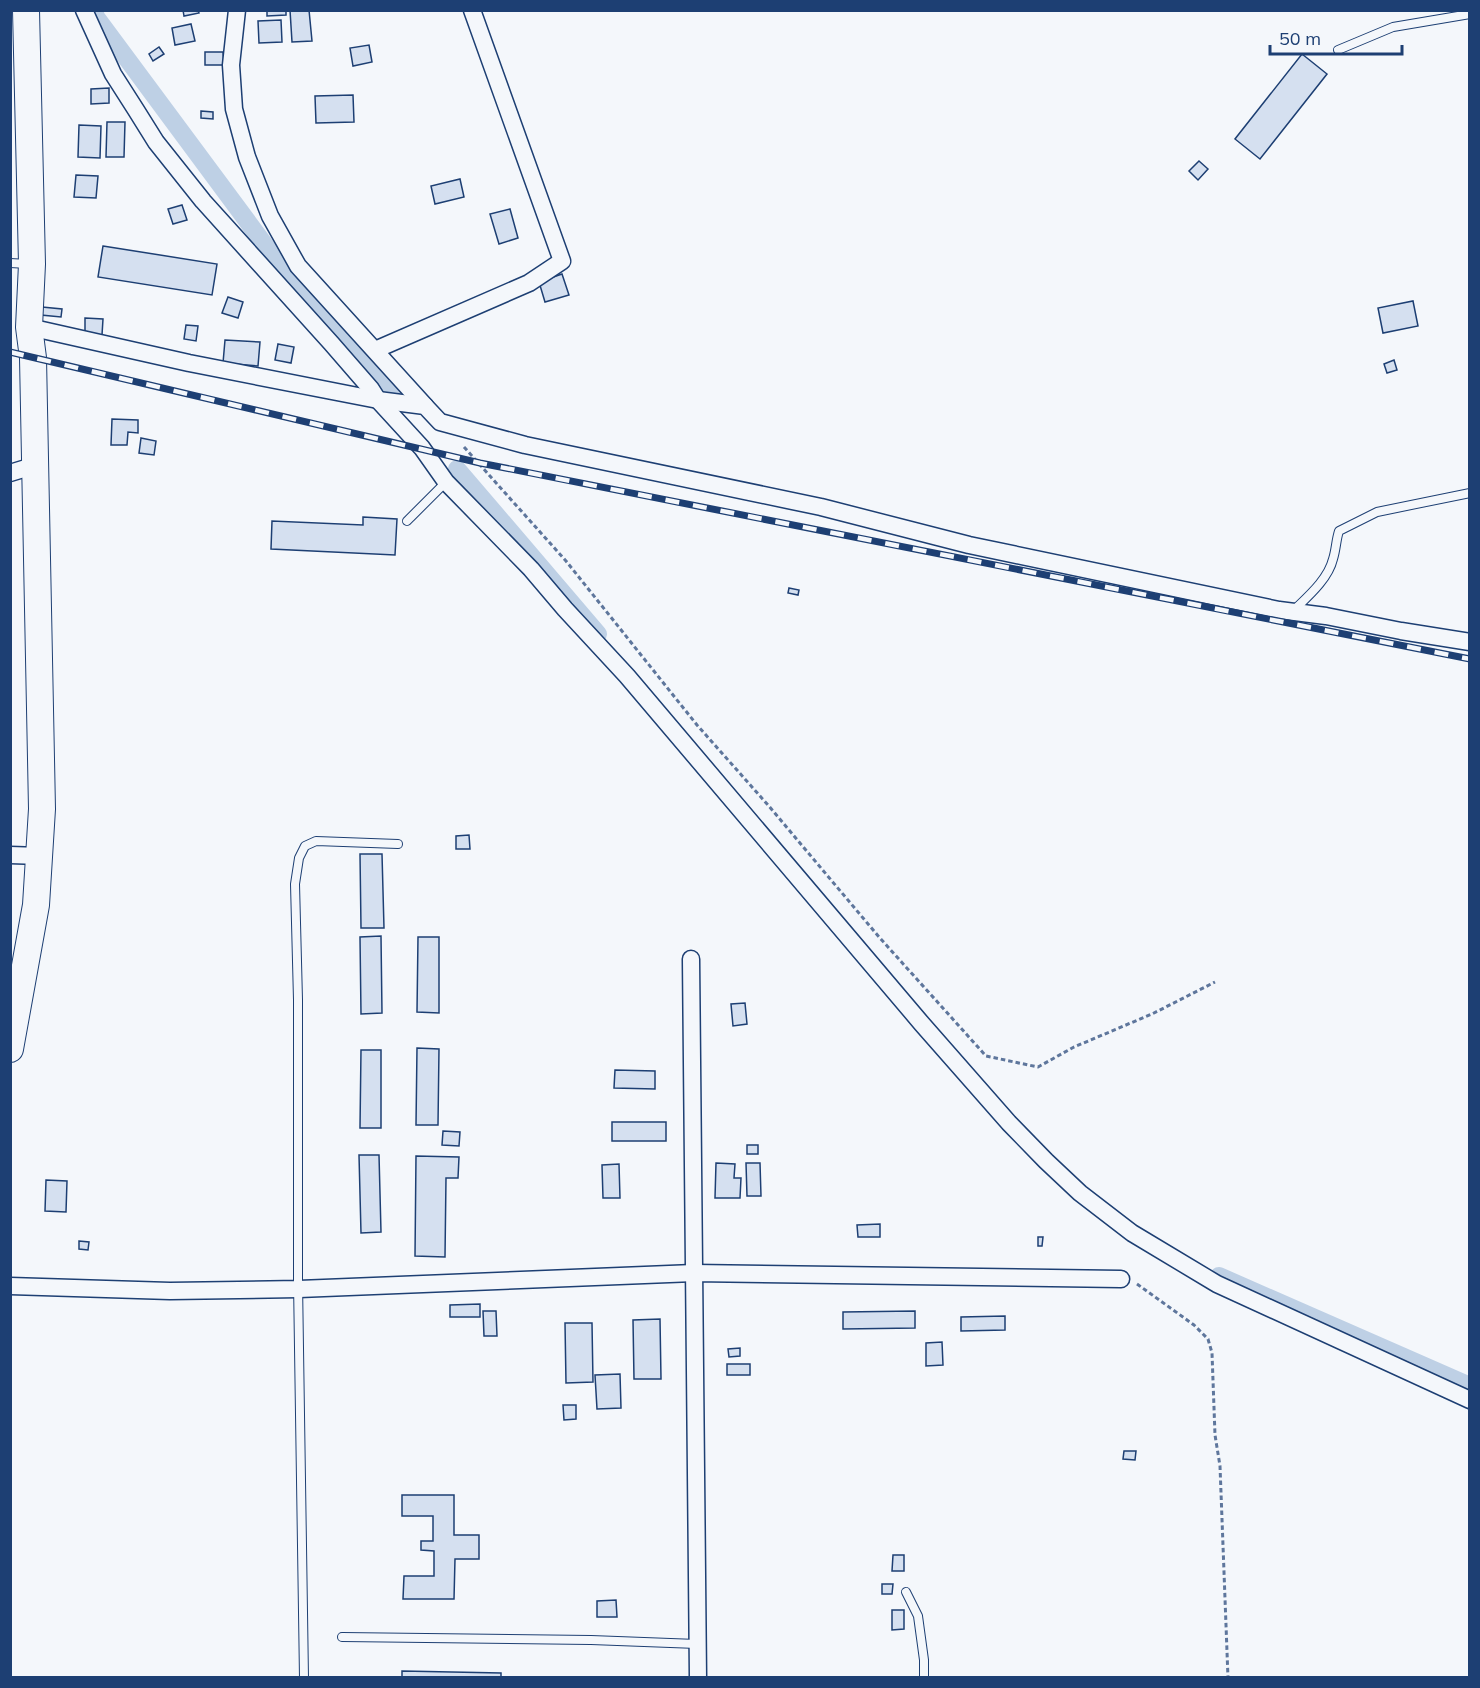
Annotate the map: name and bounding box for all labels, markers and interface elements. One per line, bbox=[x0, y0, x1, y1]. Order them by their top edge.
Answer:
scale bar bbox=[1270, 18, 1402, 56]
text: 50 m bbox=[1279, 27, 1321, 50]

